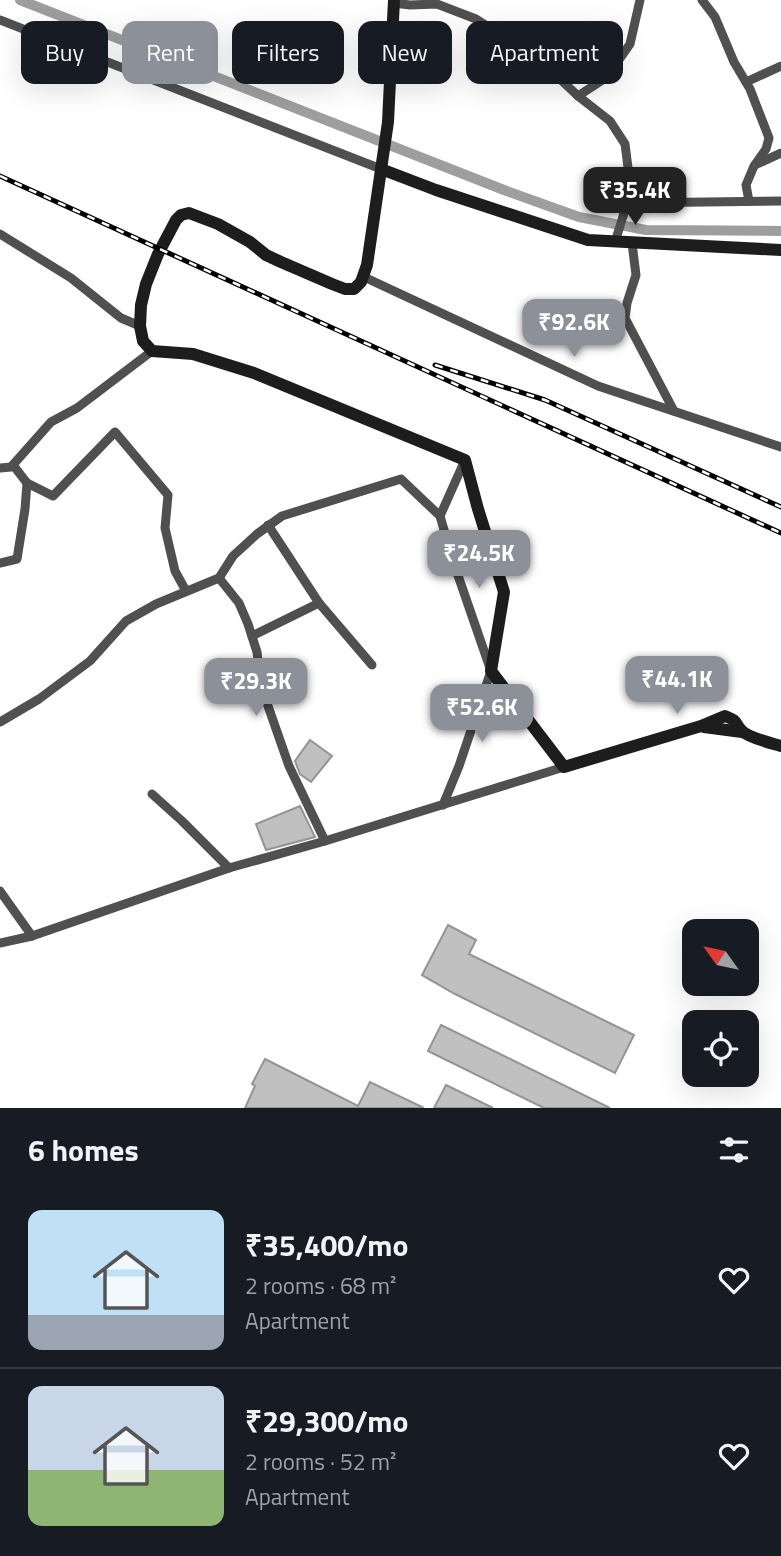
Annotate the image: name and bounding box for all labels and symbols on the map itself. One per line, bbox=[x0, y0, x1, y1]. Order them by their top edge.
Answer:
pin: ₹35.4K bbox=[578, 168, 692, 227]
pin: ₹92.6K bbox=[517, 300, 631, 359]
pin: ₹24.5K bbox=[422, 530, 536, 590]
pin: ₹44.1K bbox=[620, 656, 734, 716]
pin: ₹29.3K bbox=[199, 658, 313, 718]
pin: ₹52.6K bbox=[425, 684, 539, 744]
north arrow bbox=[682, 919, 760, 996]

